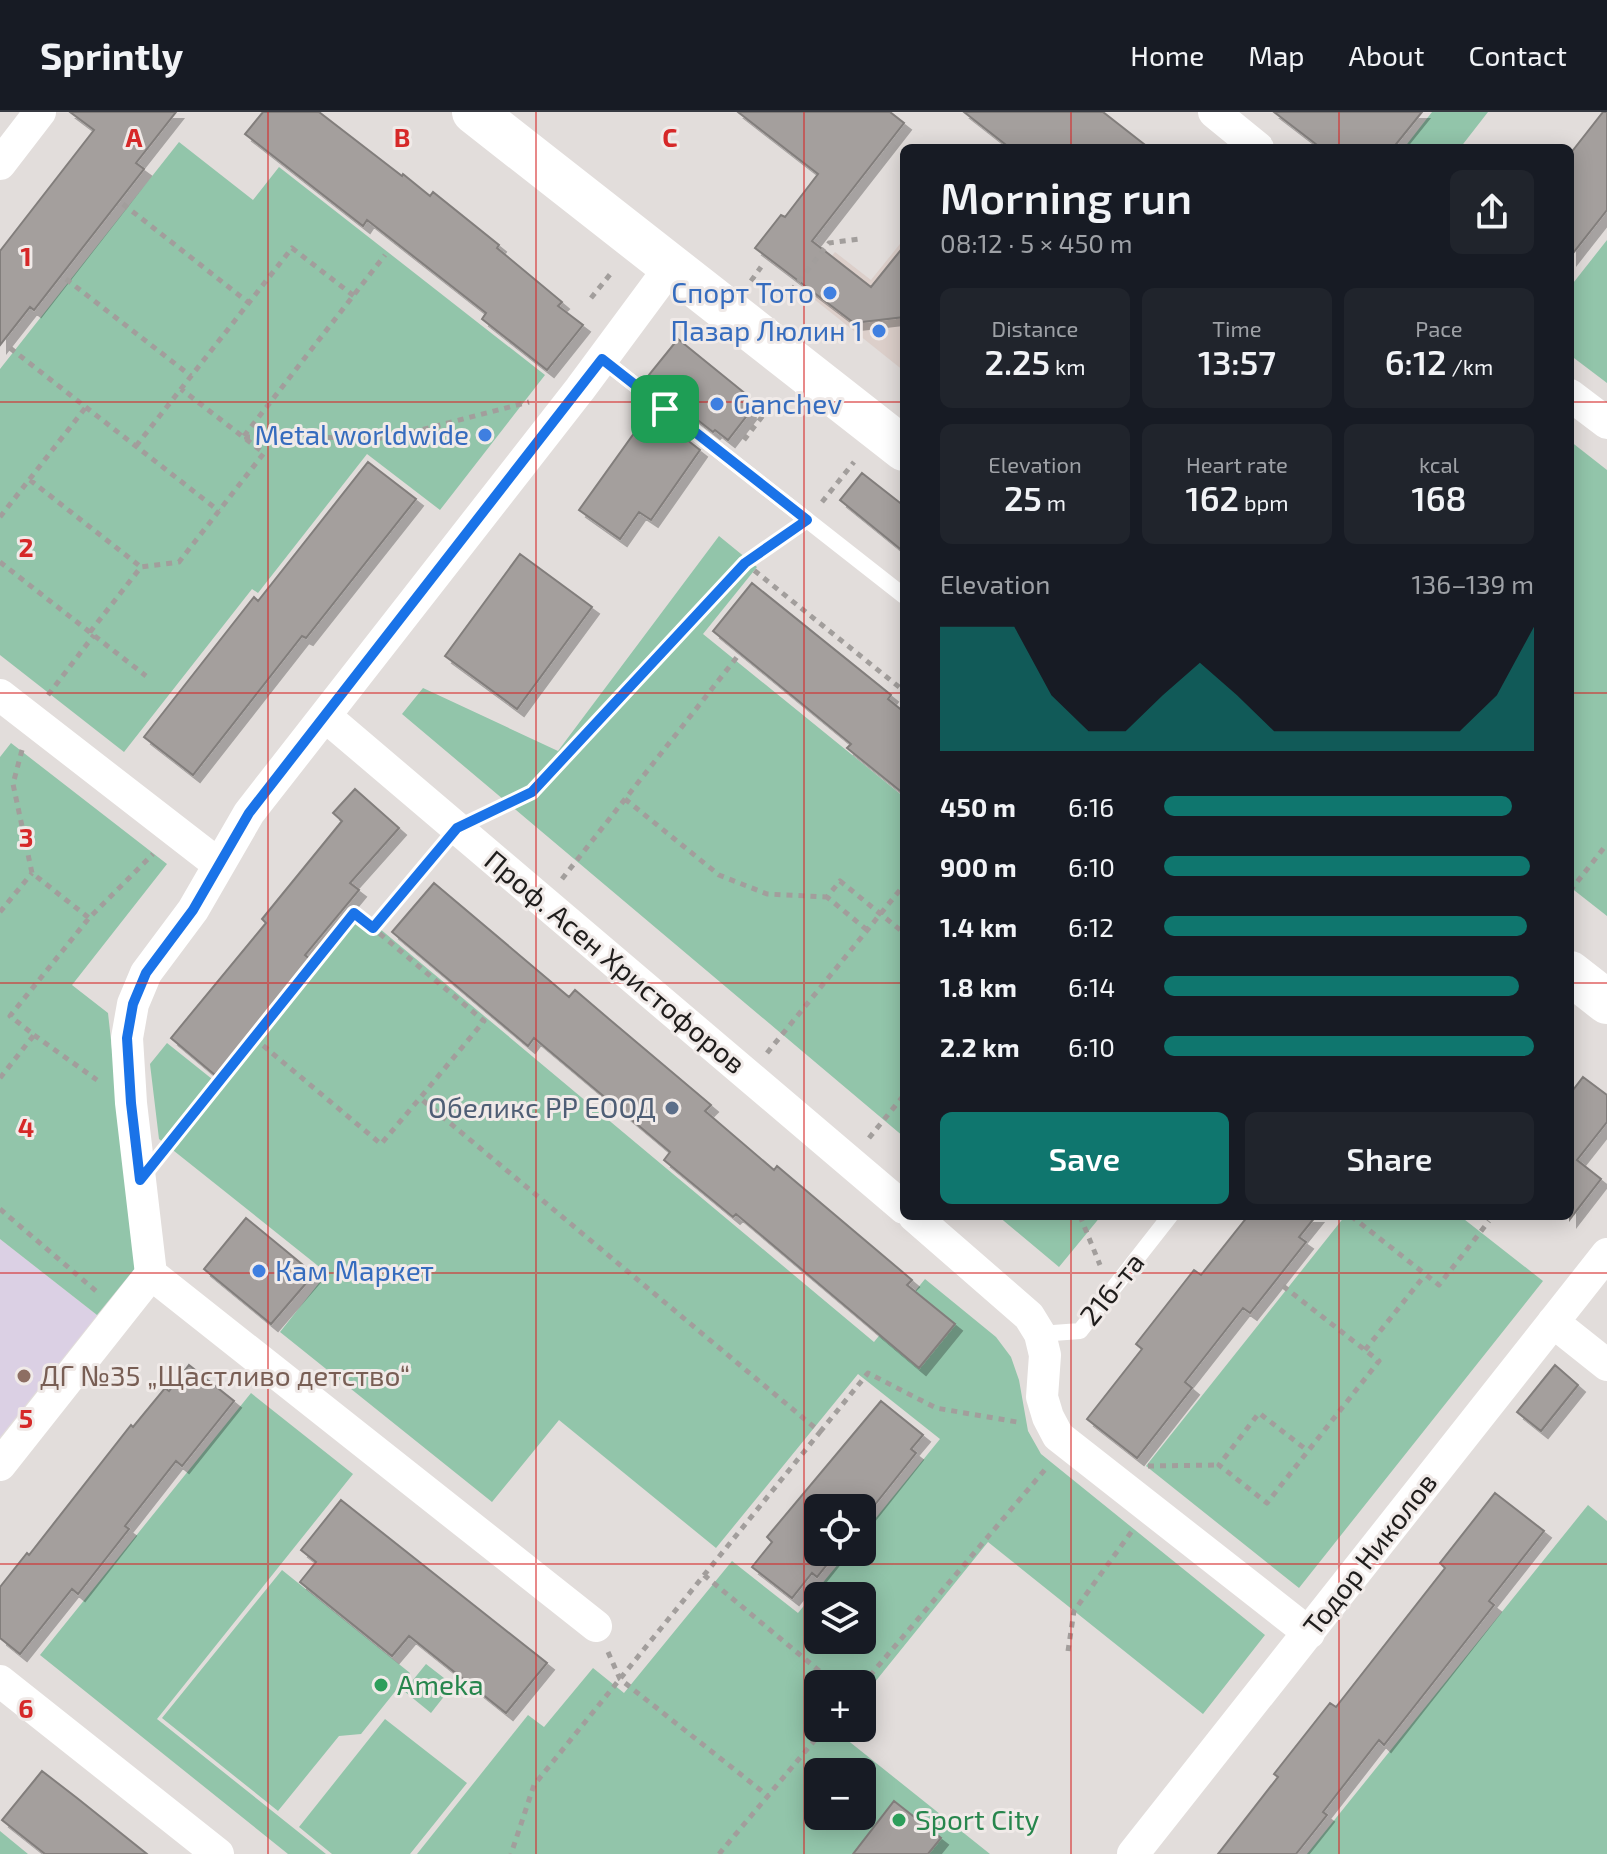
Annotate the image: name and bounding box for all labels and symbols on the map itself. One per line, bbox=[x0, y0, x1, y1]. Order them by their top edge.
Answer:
text: A bbox=[126, 121, 143, 152]
text: B bbox=[394, 121, 410, 152]
text: C bbox=[662, 121, 678, 152]
text: 1 bbox=[20, 240, 32, 271]
place label: Спорт Тото bbox=[671, 275, 814, 309]
marker: Спорт Тото bbox=[821, 284, 839, 302]
place label: Пазар Люлин 1 bbox=[671, 313, 863, 347]
marker: Пазар Люлин 1 bbox=[870, 322, 888, 340]
pin bbox=[631, 375, 699, 443]
place label: Ganchev bbox=[733, 386, 842, 420]
marker: Ganchev bbox=[708, 395, 726, 413]
place label: Metal worldwide bbox=[254, 417, 469, 451]
marker: Metal worldwide bbox=[476, 426, 494, 444]
text: 2 bbox=[18, 531, 34, 562]
text: 3 bbox=[19, 821, 33, 852]
street label: Проф. Асен Христофоров bbox=[479, 842, 753, 1080]
place label: Обеликс РР ЕООД bbox=[428, 1090, 656, 1124]
marker: Обеликс РР ЕООД bbox=[663, 1099, 681, 1117]
text: 4 bbox=[18, 1111, 34, 1142]
street label: 216-та bbox=[1072, 1245, 1151, 1332]
place label: Кам Маркет bbox=[275, 1253, 434, 1287]
marker: Кам Маркет bbox=[250, 1262, 268, 1280]
place label: ДГ №35 „Щастливо детство“ bbox=[40, 1358, 410, 1392]
marker: ДГ №35 „Щастливо детство“ bbox=[15, 1367, 33, 1385]
text: 5 bbox=[19, 1402, 33, 1433]
street label: Тодор Николов bbox=[1295, 1465, 1443, 1641]
place label: Ameka bbox=[397, 1667, 484, 1701]
marker: Ameka bbox=[372, 1676, 390, 1694]
text: 6 bbox=[18, 1692, 34, 1723]
place label: Sport City bbox=[915, 1802, 1040, 1836]
marker: Sport City bbox=[890, 1811, 908, 1829]

